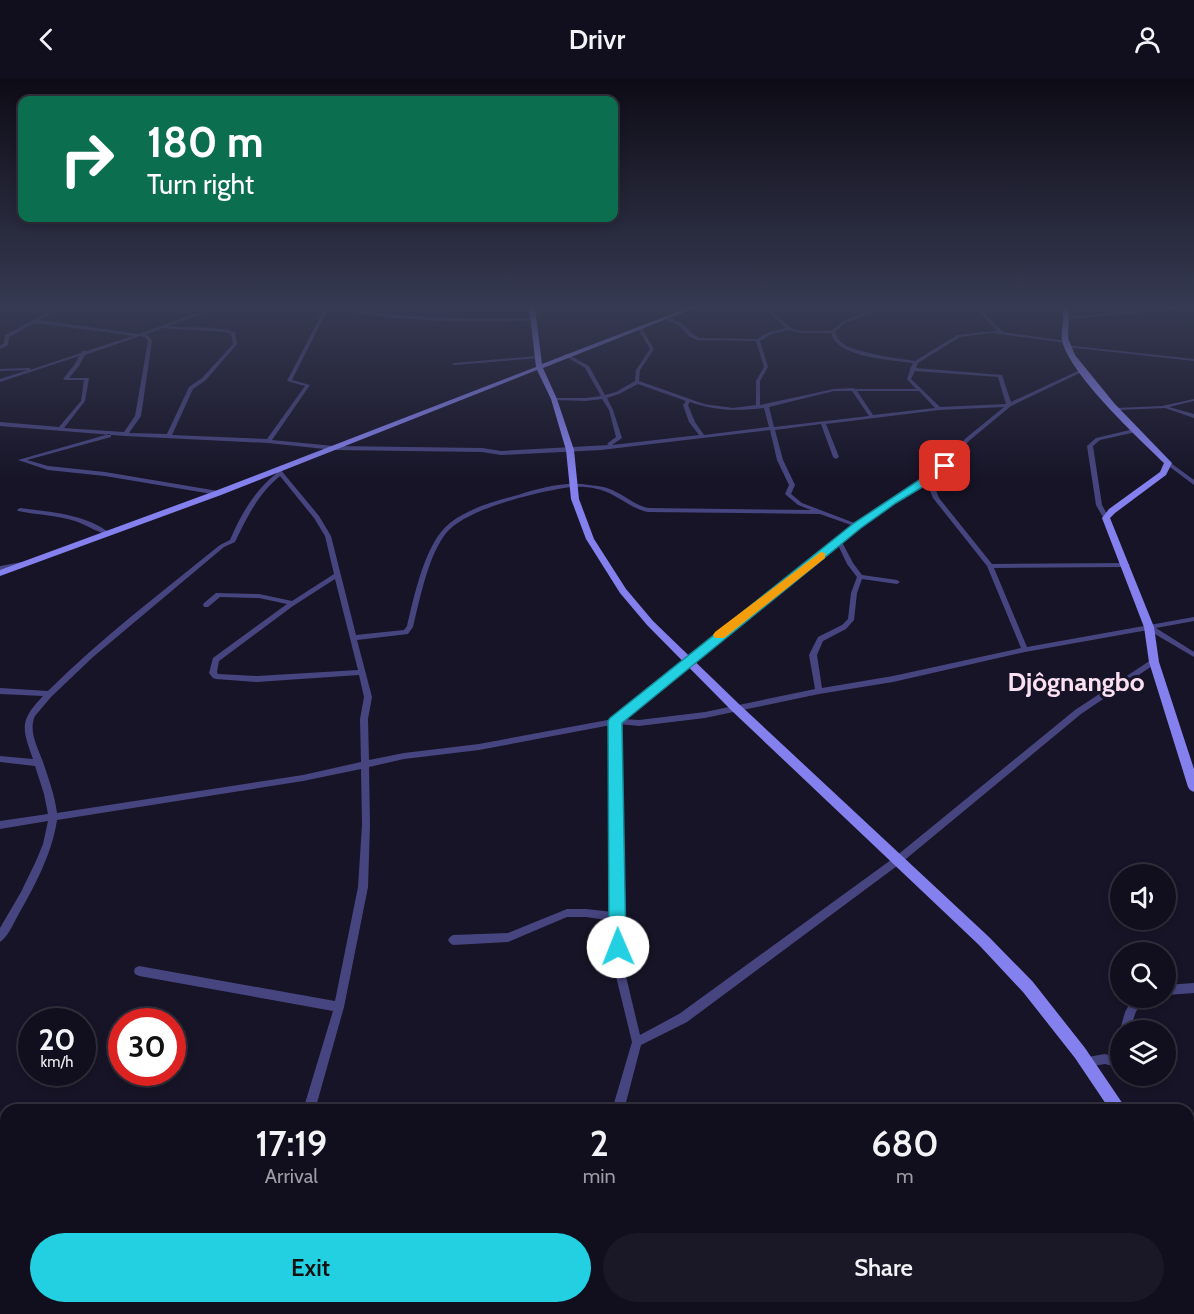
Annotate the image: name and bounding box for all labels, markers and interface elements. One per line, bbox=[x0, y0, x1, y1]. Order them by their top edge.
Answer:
icon: back bbox=[30, 23, 63, 56]
text: Drivr bbox=[569, 23, 625, 56]
icon: person bbox=[1131, 23, 1164, 56]
text: 180 m bbox=[147, 116, 263, 168]
icon: right bbox=[48, 120, 126, 198]
text: Turn right bbox=[147, 168, 254, 201]
pin bbox=[919, 440, 970, 491]
icon: arrive bbox=[928, 449, 961, 482]
district label: Djôgnangbo bbox=[1008, 666, 1145, 698]
map controls bbox=[1110, 864, 1176, 1086]
button: sound bbox=[1110, 864, 1176, 930]
position arrow bbox=[586, 915, 650, 979]
button: search bbox=[1110, 942, 1176, 1008]
speed limit sign: 30 bbox=[108, 1008, 186, 1086]
button: layers bbox=[1110, 1020, 1176, 1086]
text: 20 bbox=[38, 1021, 76, 1058]
text: km/h bbox=[41, 1053, 73, 1071]
text: 17:19 bbox=[255, 1121, 327, 1165]
text: 2 bbox=[590, 1121, 609, 1165]
text: 680 bbox=[871, 1121, 939, 1165]
text: Arrival bbox=[265, 1164, 318, 1188]
text: min bbox=[583, 1164, 616, 1188]
text: m bbox=[896, 1164, 914, 1188]
button: Exit bbox=[30, 1233, 591, 1302]
button: Share bbox=[603, 1233, 1164, 1302]

